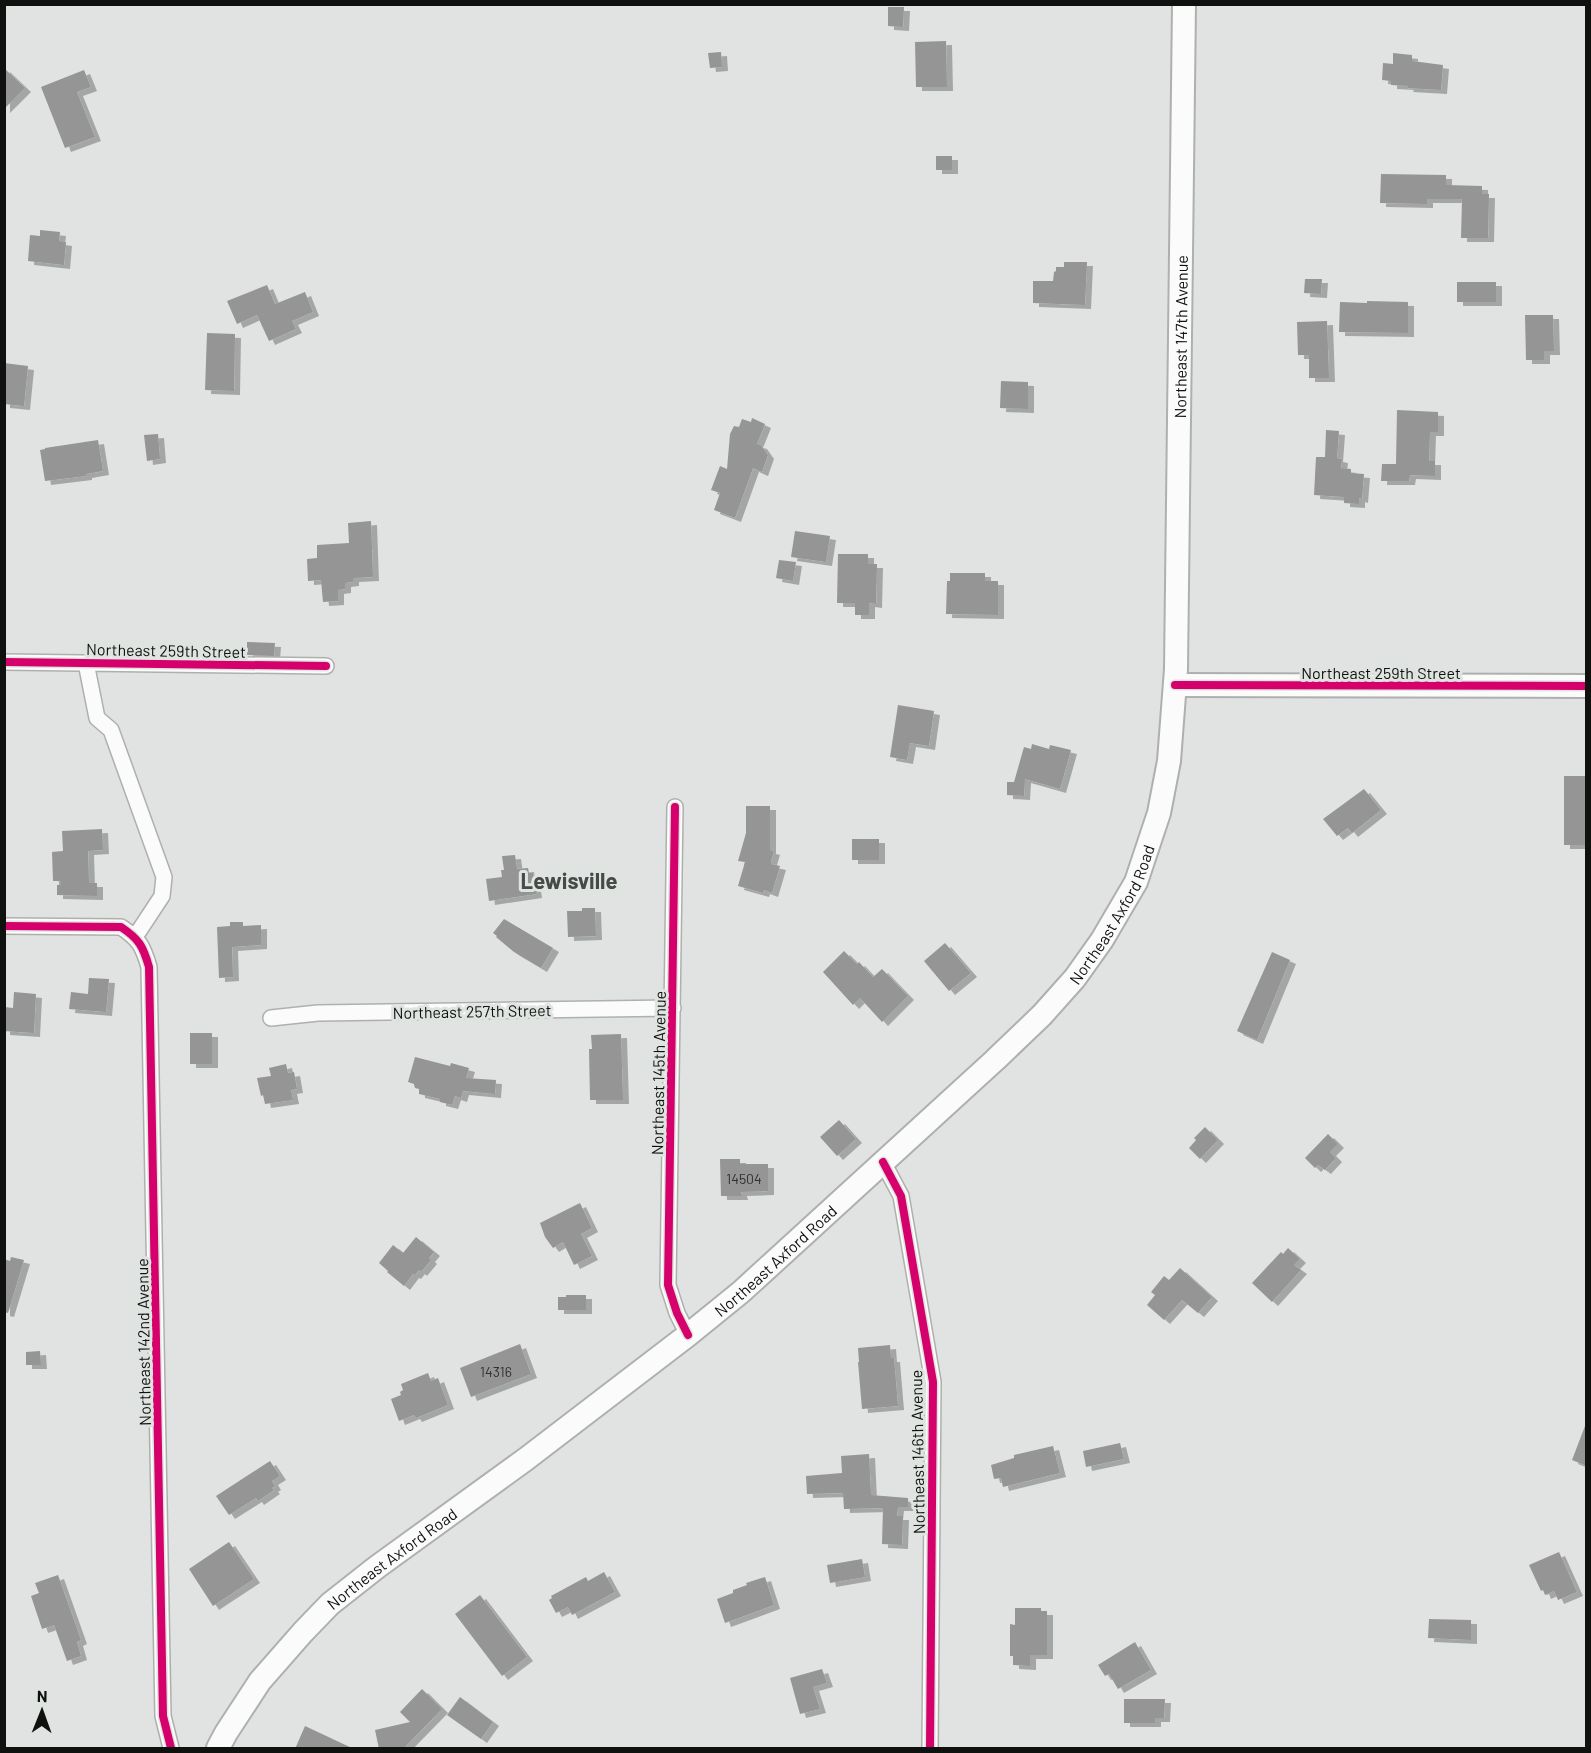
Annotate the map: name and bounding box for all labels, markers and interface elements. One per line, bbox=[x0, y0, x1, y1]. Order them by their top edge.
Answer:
street label: Northeast 147th Avenue bbox=[1170, 255, 1190, 419]
street label: Northeast 259th Street bbox=[86, 639, 246, 661]
street label: Northeast 259th Street bbox=[1301, 663, 1461, 682]
street label: Northeast Axford Road bbox=[1065, 842, 1157, 987]
district label: Lewisville bbox=[521, 867, 617, 893]
street label: Northeast 145th Avenue bbox=[647, 991, 669, 1155]
street label: Northeast 257th Street bbox=[392, 1000, 552, 1022]
house number: 14504 bbox=[726, 1170, 762, 1187]
street label: Northeast Axford Road bbox=[710, 1200, 840, 1320]
street label: Northeast 142nd Avenue bbox=[132, 1258, 154, 1426]
house number: 14316 bbox=[480, 1363, 512, 1380]
street label: Northeast 146th Avenue bbox=[906, 1370, 928, 1534]
street label: Northeast Axford Road bbox=[323, 1503, 460, 1613]
north arrow bbox=[12, 1681, 72, 1741]
text: N bbox=[37, 1686, 48, 1705]

